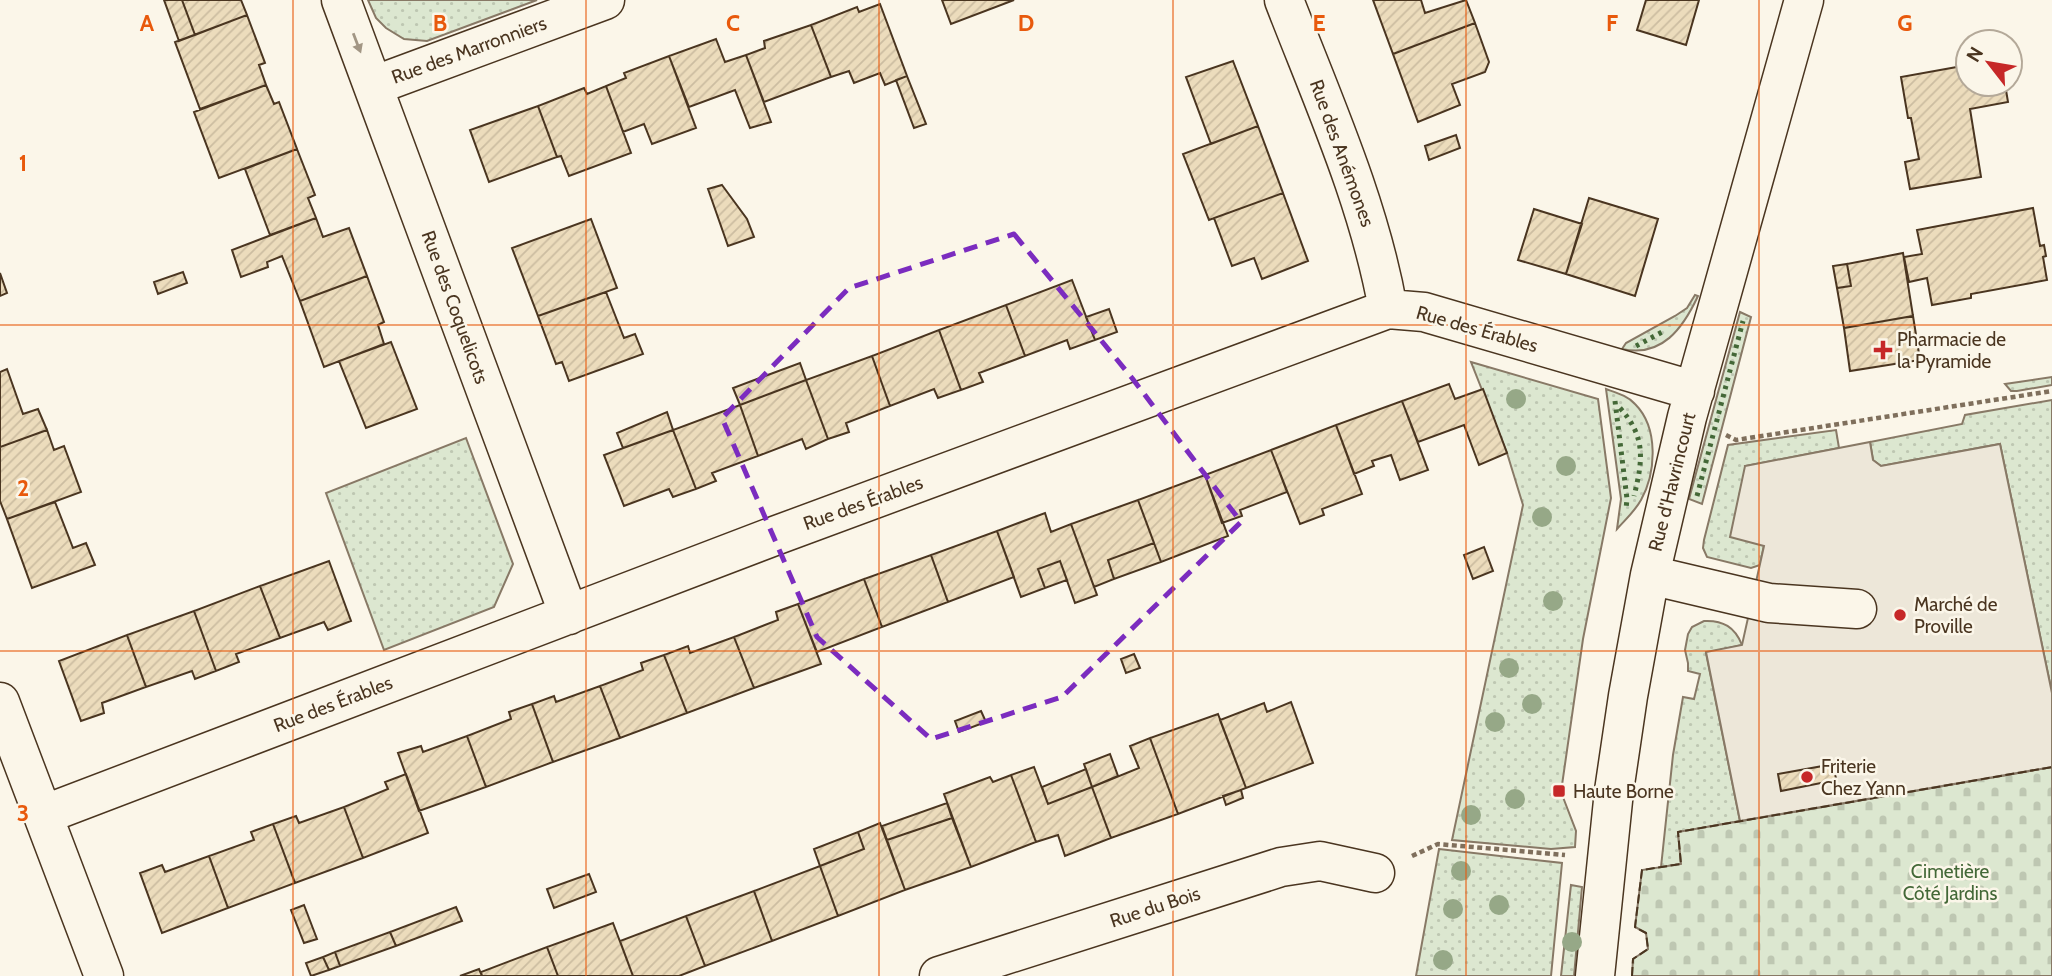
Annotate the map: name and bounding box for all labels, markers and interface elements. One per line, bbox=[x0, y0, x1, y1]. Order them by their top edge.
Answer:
text: A bbox=[140, 9, 155, 37]
text: B bbox=[433, 9, 447, 37]
text: C bbox=[726, 9, 740, 37]
text: D bbox=[1018, 9, 1034, 37]
text: E bbox=[1312, 9, 1326, 37]
text: F bbox=[1606, 9, 1618, 37]
text: G bbox=[1897, 9, 1913, 37]
street label: Rue des Marronniers bbox=[388, 11, 550, 89]
north arrow bbox=[1954, 28, 2024, 98]
one-way arrow bbox=[352, 32, 363, 53]
text: N bbox=[1962, 43, 1988, 66]
street label: Rue des Anémones bbox=[1305, 76, 1379, 230]
text: 1 bbox=[19, 149, 27, 177]
street label: Rue des Coquelicots bbox=[417, 227, 493, 387]
street label: Rue des Érables bbox=[1414, 300, 1541, 357]
place label: Pharmacie de la Pyramide bbox=[1897, 328, 2006, 373]
marker: Pharmacie de la Pyramide bbox=[1875, 342, 1891, 358]
street label: Rue d'Havrincourt bbox=[1644, 410, 1701, 554]
street label: Rue des Érables bbox=[800, 470, 926, 535]
text: 2 bbox=[17, 474, 29, 502]
place label: Marché de Proville bbox=[1914, 593, 1998, 638]
marker: Marché de Proville bbox=[1892, 607, 1908, 623]
street label: Rue des Érables bbox=[270, 670, 396, 737]
place label: Friterie Chez Yann bbox=[1821, 755, 1906, 800]
marker: Friterie Chez Yann bbox=[1799, 769, 1815, 785]
place label: Haute Borne bbox=[1573, 780, 1674, 803]
marker: Haute Borne bbox=[1551, 783, 1567, 799]
text: 3 bbox=[17, 799, 29, 827]
park label: Cimetière Côté Jardins bbox=[1903, 860, 1997, 905]
street label: Rue du Bois bbox=[1107, 882, 1203, 932]

